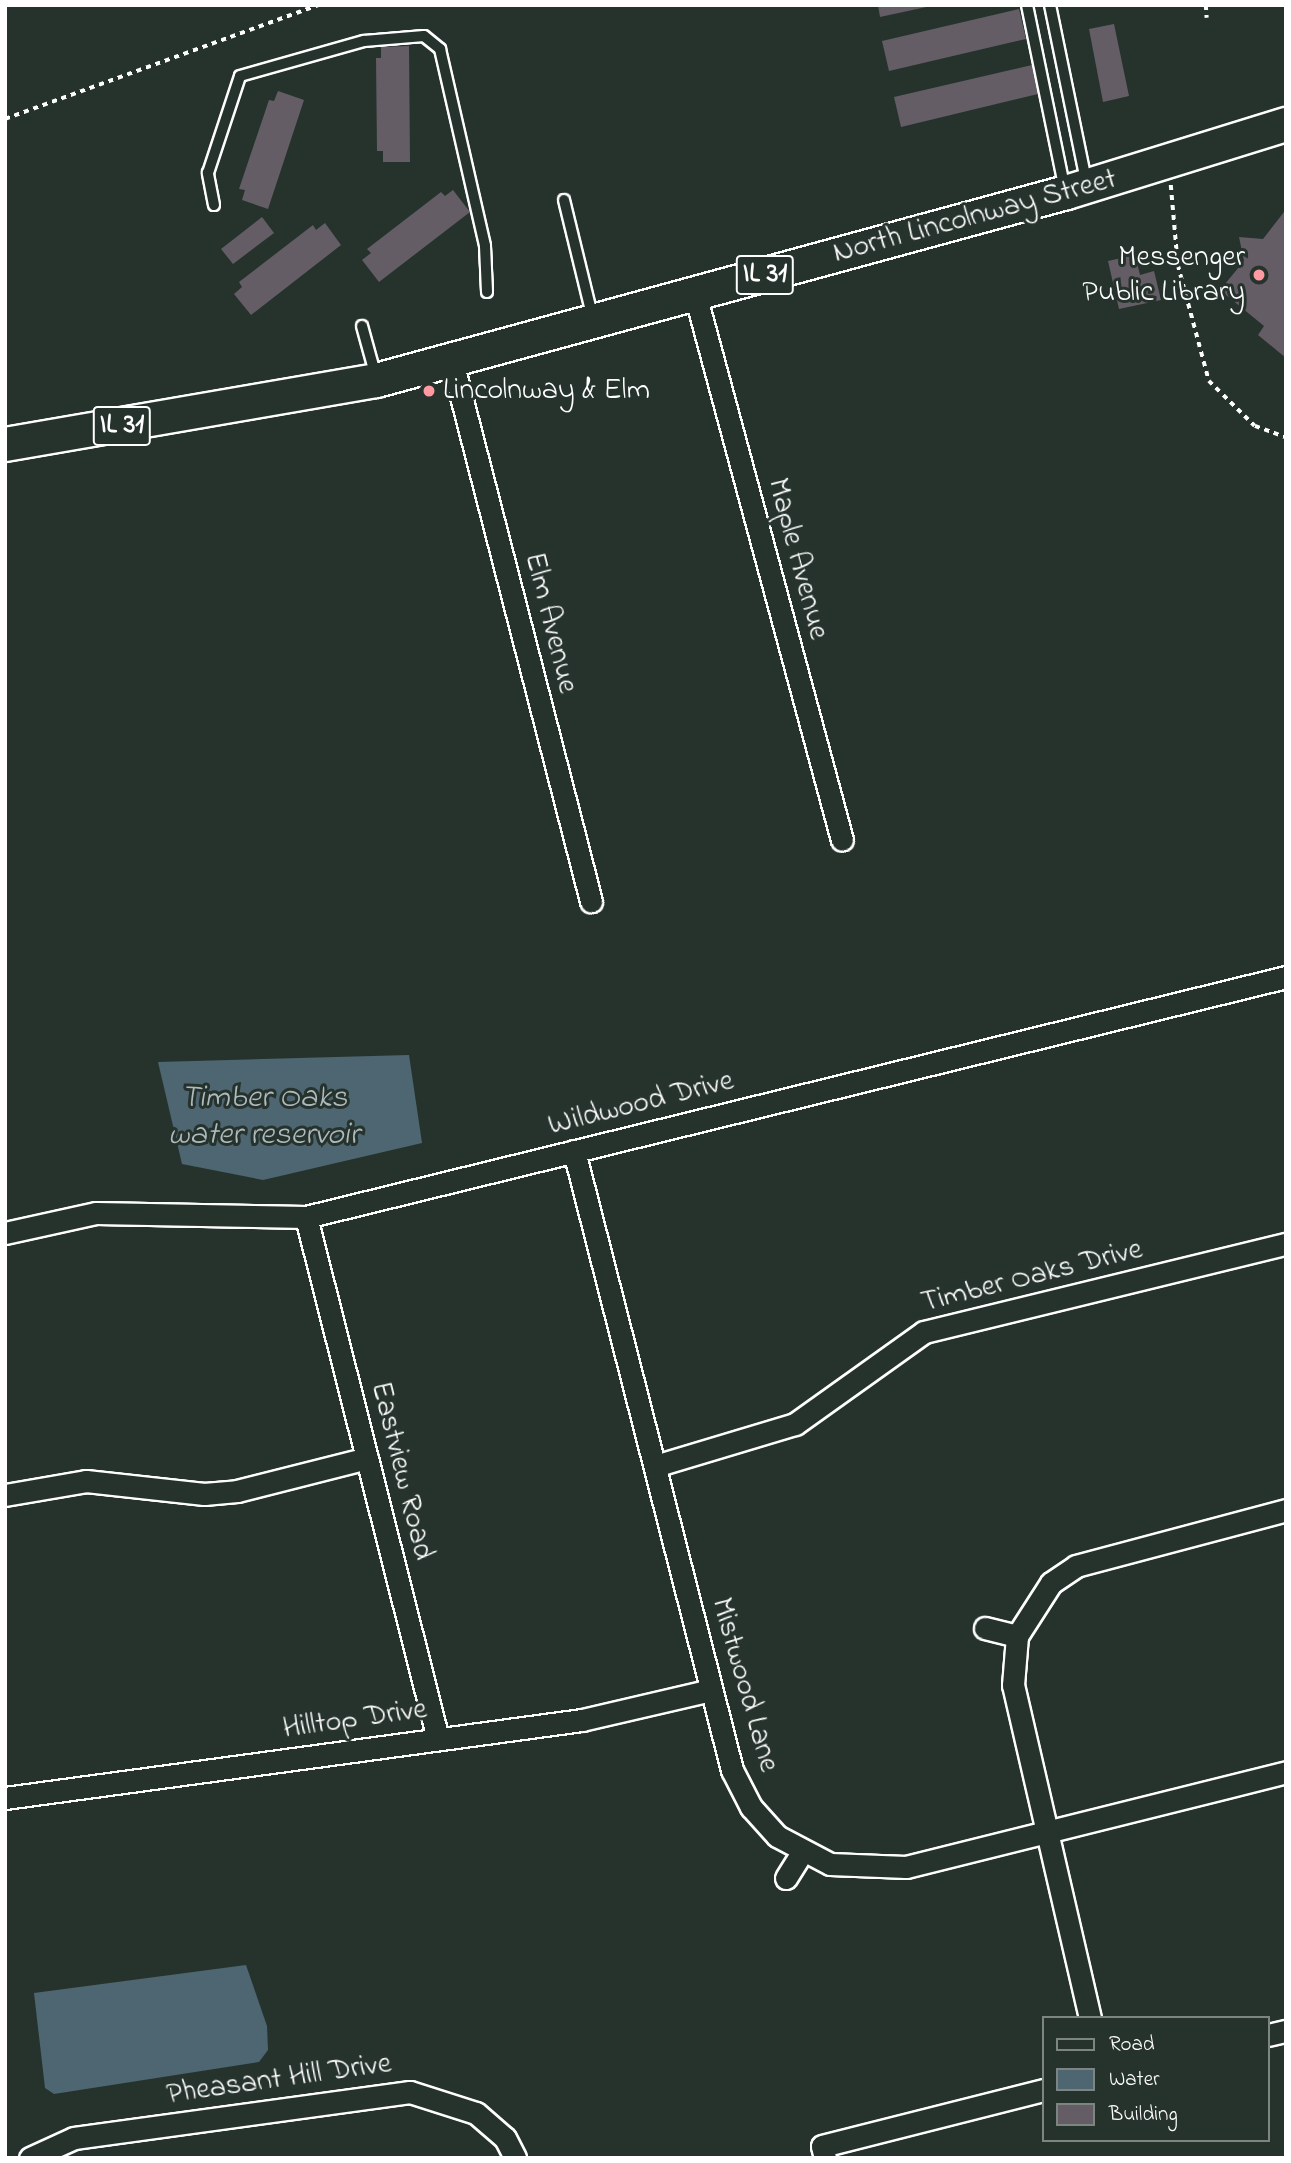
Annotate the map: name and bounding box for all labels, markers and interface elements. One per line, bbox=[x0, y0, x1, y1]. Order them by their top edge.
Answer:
street label: North Lincolnway Street bbox=[829, 162, 1121, 272]
place label: Messenger Public Library bbox=[1082, 240, 1245, 310]
road number: IL 31 bbox=[735, 250, 795, 300]
marker: Messenger Public Library bbox=[1251, 267, 1267, 283]
place label: Lincolnway & Elm bbox=[443, 373, 650, 409]
marker: Lincolnway & Elm bbox=[421, 383, 437, 399]
road number: IL 31 bbox=[92, 402, 152, 450]
street label: Maple Avenue bbox=[758, 474, 836, 644]
street label: Elm Avenue bbox=[515, 549, 585, 697]
street label: Wildwood Drive bbox=[545, 1064, 737, 1144]
water label: Timber Oaks water reservoir bbox=[169, 1081, 359, 1156]
street label: Timber Oaks Drive bbox=[918, 1232, 1146, 1322]
street label: Eastview Road bbox=[361, 1378, 441, 1564]
street label: Mistwood Lane bbox=[702, 1594, 786, 1776]
street label: Hilltop Drive bbox=[281, 1692, 429, 1748]
legend bbox=[1042, 2016, 1270, 2142]
text: Road bbox=[1109, 2030, 1155, 2060]
street label: Pheasant Hill Drive bbox=[164, 2046, 394, 2114]
text: Water bbox=[1109, 2065, 1160, 2095]
text: Building bbox=[1109, 2100, 1178, 2130]

